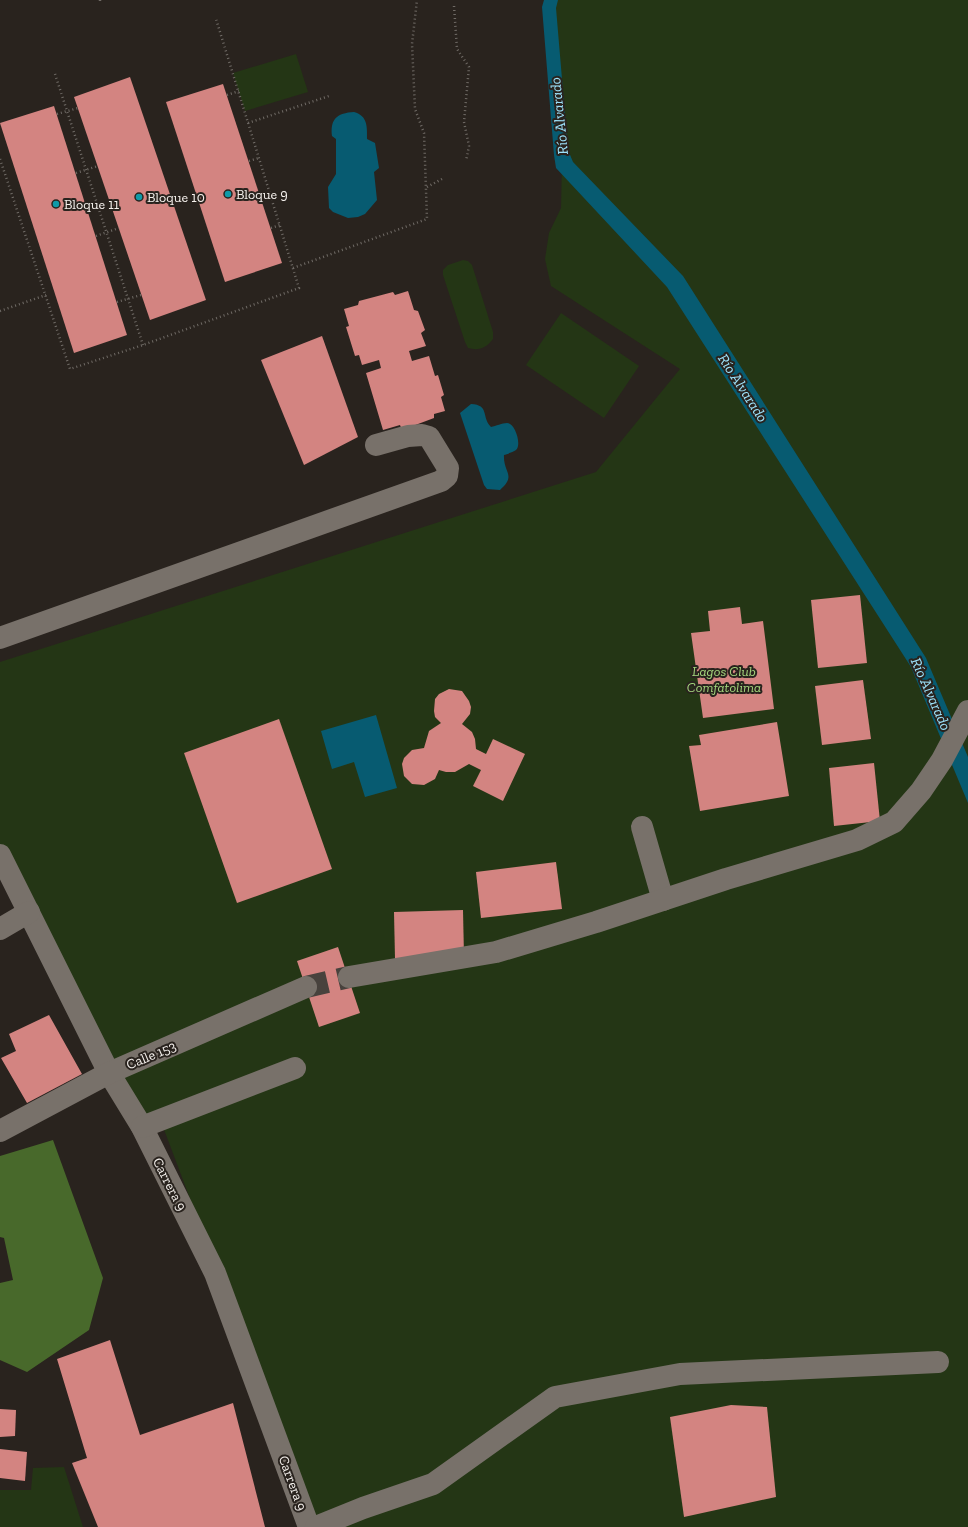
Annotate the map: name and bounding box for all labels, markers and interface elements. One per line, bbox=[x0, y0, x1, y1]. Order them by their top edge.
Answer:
water label: Río Alvarado bbox=[546, 76, 572, 156]
place label: Bloque 9 bbox=[236, 186, 288, 203]
place label: Bloque 10 bbox=[147, 189, 205, 206]
marker: Bloque 9 bbox=[223, 189, 233, 199]
marker: Bloque 10 bbox=[134, 192, 144, 202]
place label: Bloque 11 bbox=[64, 196, 120, 213]
marker: Bloque 11 bbox=[51, 199, 61, 209]
water label: Río Alvarado bbox=[714, 350, 772, 426]
water label: Río Alvarado bbox=[907, 655, 955, 733]
park label: Lagos Club Comfatolima bbox=[687, 663, 761, 696]
street label: Calle 153 bbox=[124, 1037, 179, 1074]
street label: Carrera 9 bbox=[149, 1155, 190, 1214]
street label: Carrera 9 bbox=[275, 1453, 310, 1513]

